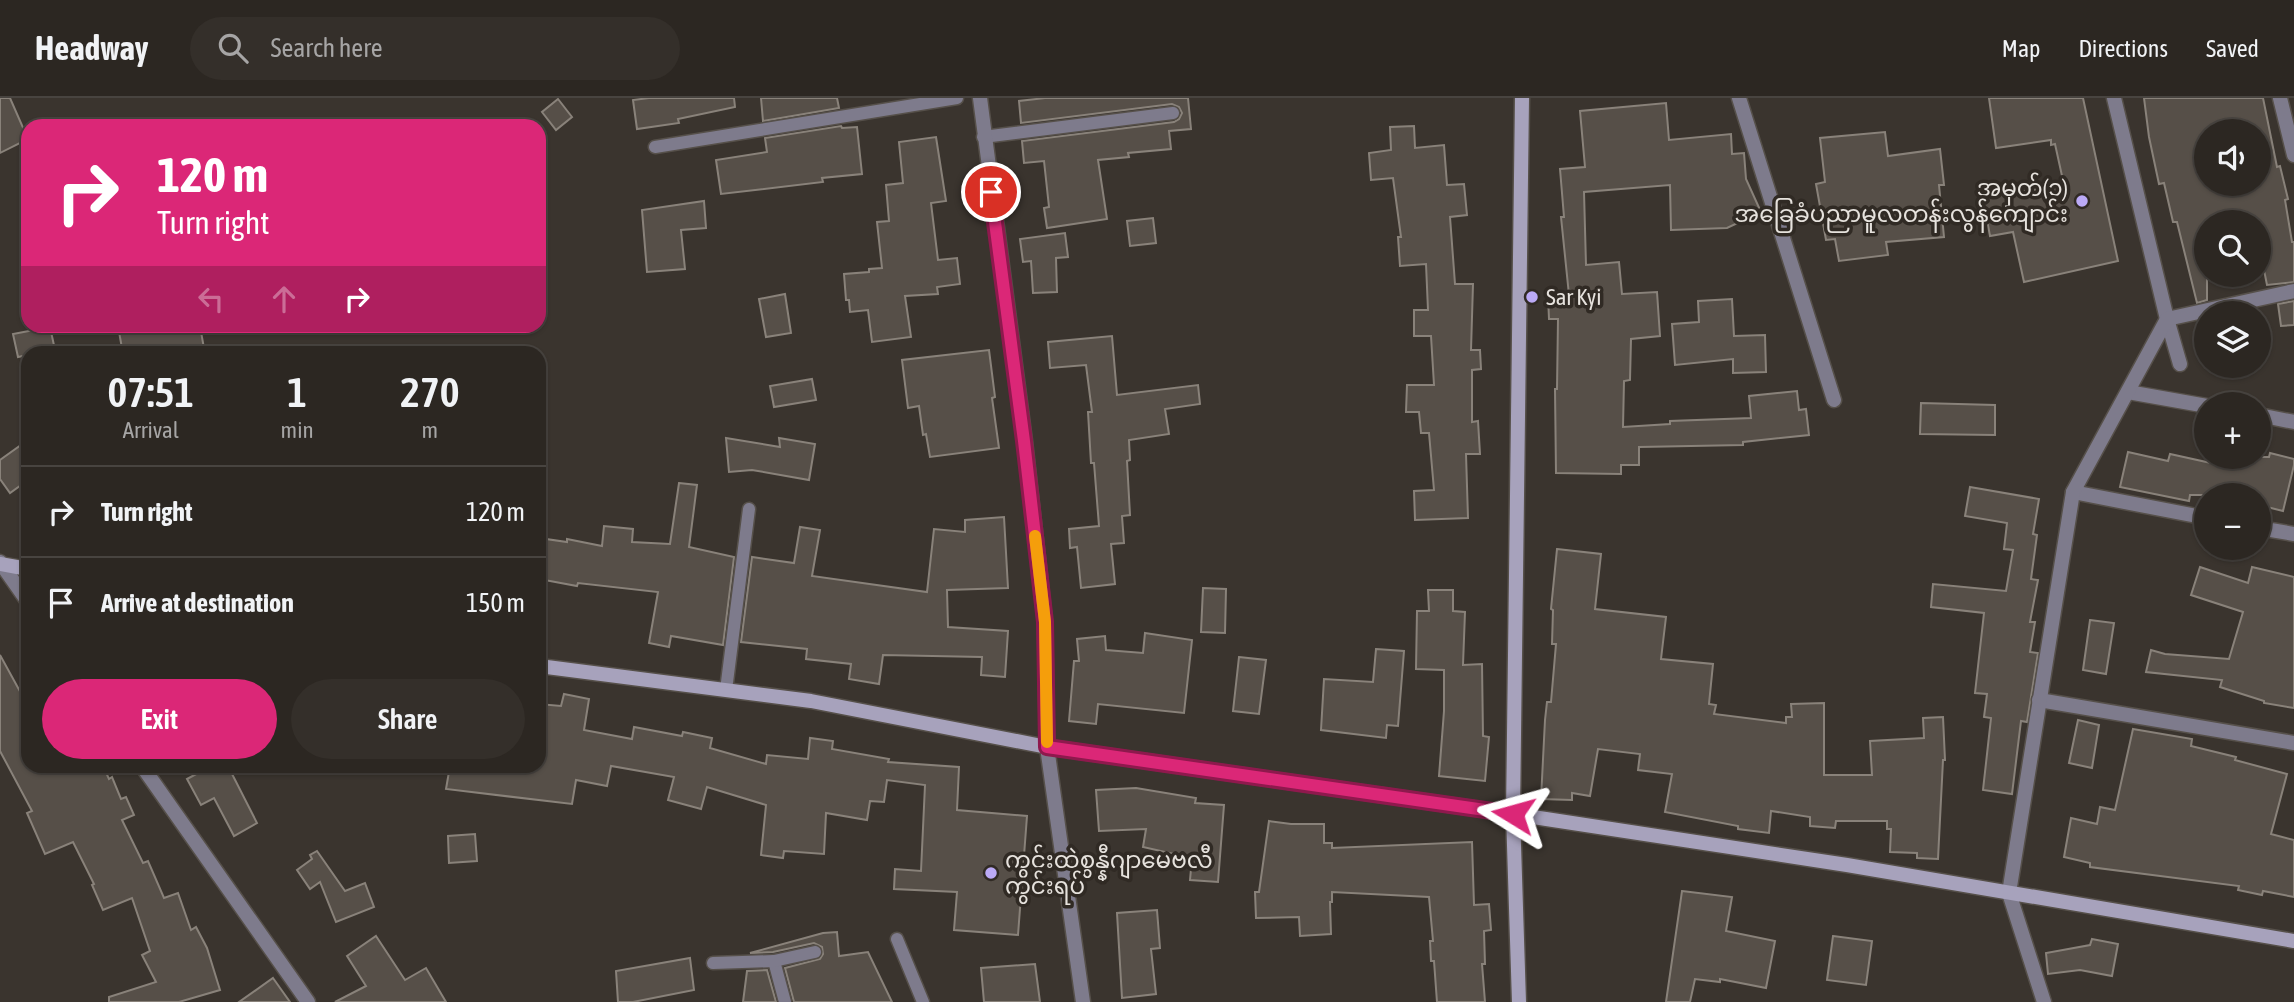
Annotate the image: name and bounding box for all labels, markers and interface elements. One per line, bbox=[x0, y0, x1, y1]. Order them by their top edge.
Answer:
search box bbox=[190, 17, 680, 80]
text: Headway bbox=[35, 29, 148, 67]
icon: search bbox=[214, 29, 252, 67]
text: Search here bbox=[270, 33, 383, 63]
text: Map bbox=[2002, 35, 2040, 62]
text: Directions bbox=[2078, 35, 2168, 62]
text: Saved bbox=[2206, 35, 2259, 62]
map controls bbox=[2194, 119, 2271, 560]
button: sound bbox=[2194, 119, 2271, 196]
text: 120 m bbox=[157, 146, 268, 202]
icon: right bbox=[42, 147, 133, 238]
pin bbox=[961, 162, 1021, 222]
place label: အမှတ်(၁) အခြေခံပညာမူလတန်းလွန်ကျောင်း bbox=[1735, 172, 2068, 233]
icon: arrive bbox=[972, 173, 1010, 211]
marker: အမှတ်(၁) အခြေခံပညာမူလတန်းလွန်ကျောင်း bbox=[2074, 193, 2090, 209]
text: Turn right bbox=[157, 204, 270, 241]
button: search bbox=[2194, 210, 2271, 287]
icon: left bbox=[192, 280, 230, 318]
icon: ahead bbox=[265, 280, 303, 318]
icon: right bbox=[338, 280, 376, 318]
place label: Sar Kyi bbox=[1546, 284, 1602, 310]
marker: Sar Kyi bbox=[1524, 289, 1540, 305]
button: layers bbox=[2194, 301, 2271, 378]
text: 07:51 bbox=[108, 368, 194, 416]
text: 1 bbox=[287, 368, 307, 416]
text: 270 bbox=[400, 368, 459, 416]
button: + bbox=[2194, 392, 2271, 469]
text: Arrival bbox=[123, 417, 179, 443]
text: min bbox=[281, 417, 314, 443]
text: m bbox=[422, 417, 438, 443]
button: − bbox=[2194, 483, 2271, 560]
icon: right bbox=[42, 493, 80, 531]
text: Turn right bbox=[101, 497, 192, 527]
text: 120 m bbox=[466, 497, 525, 527]
icon: arrive bbox=[42, 584, 80, 622]
text: Arrive at destination bbox=[101, 588, 294, 618]
text: 150 m bbox=[466, 588, 525, 618]
button: Exit bbox=[42, 679, 277, 759]
button: Share bbox=[291, 679, 525, 759]
position arrow bbox=[1476, 777, 1550, 851]
place label: ကွင်းထဲစွန္နီဂျာမေဗလီ ကွင်းရပ် bbox=[1005, 844, 1213, 905]
marker: ကွင်းထဲစွန္နီဂျာမေဗလီ ကွင်းရပ် bbox=[983, 865, 999, 881]

